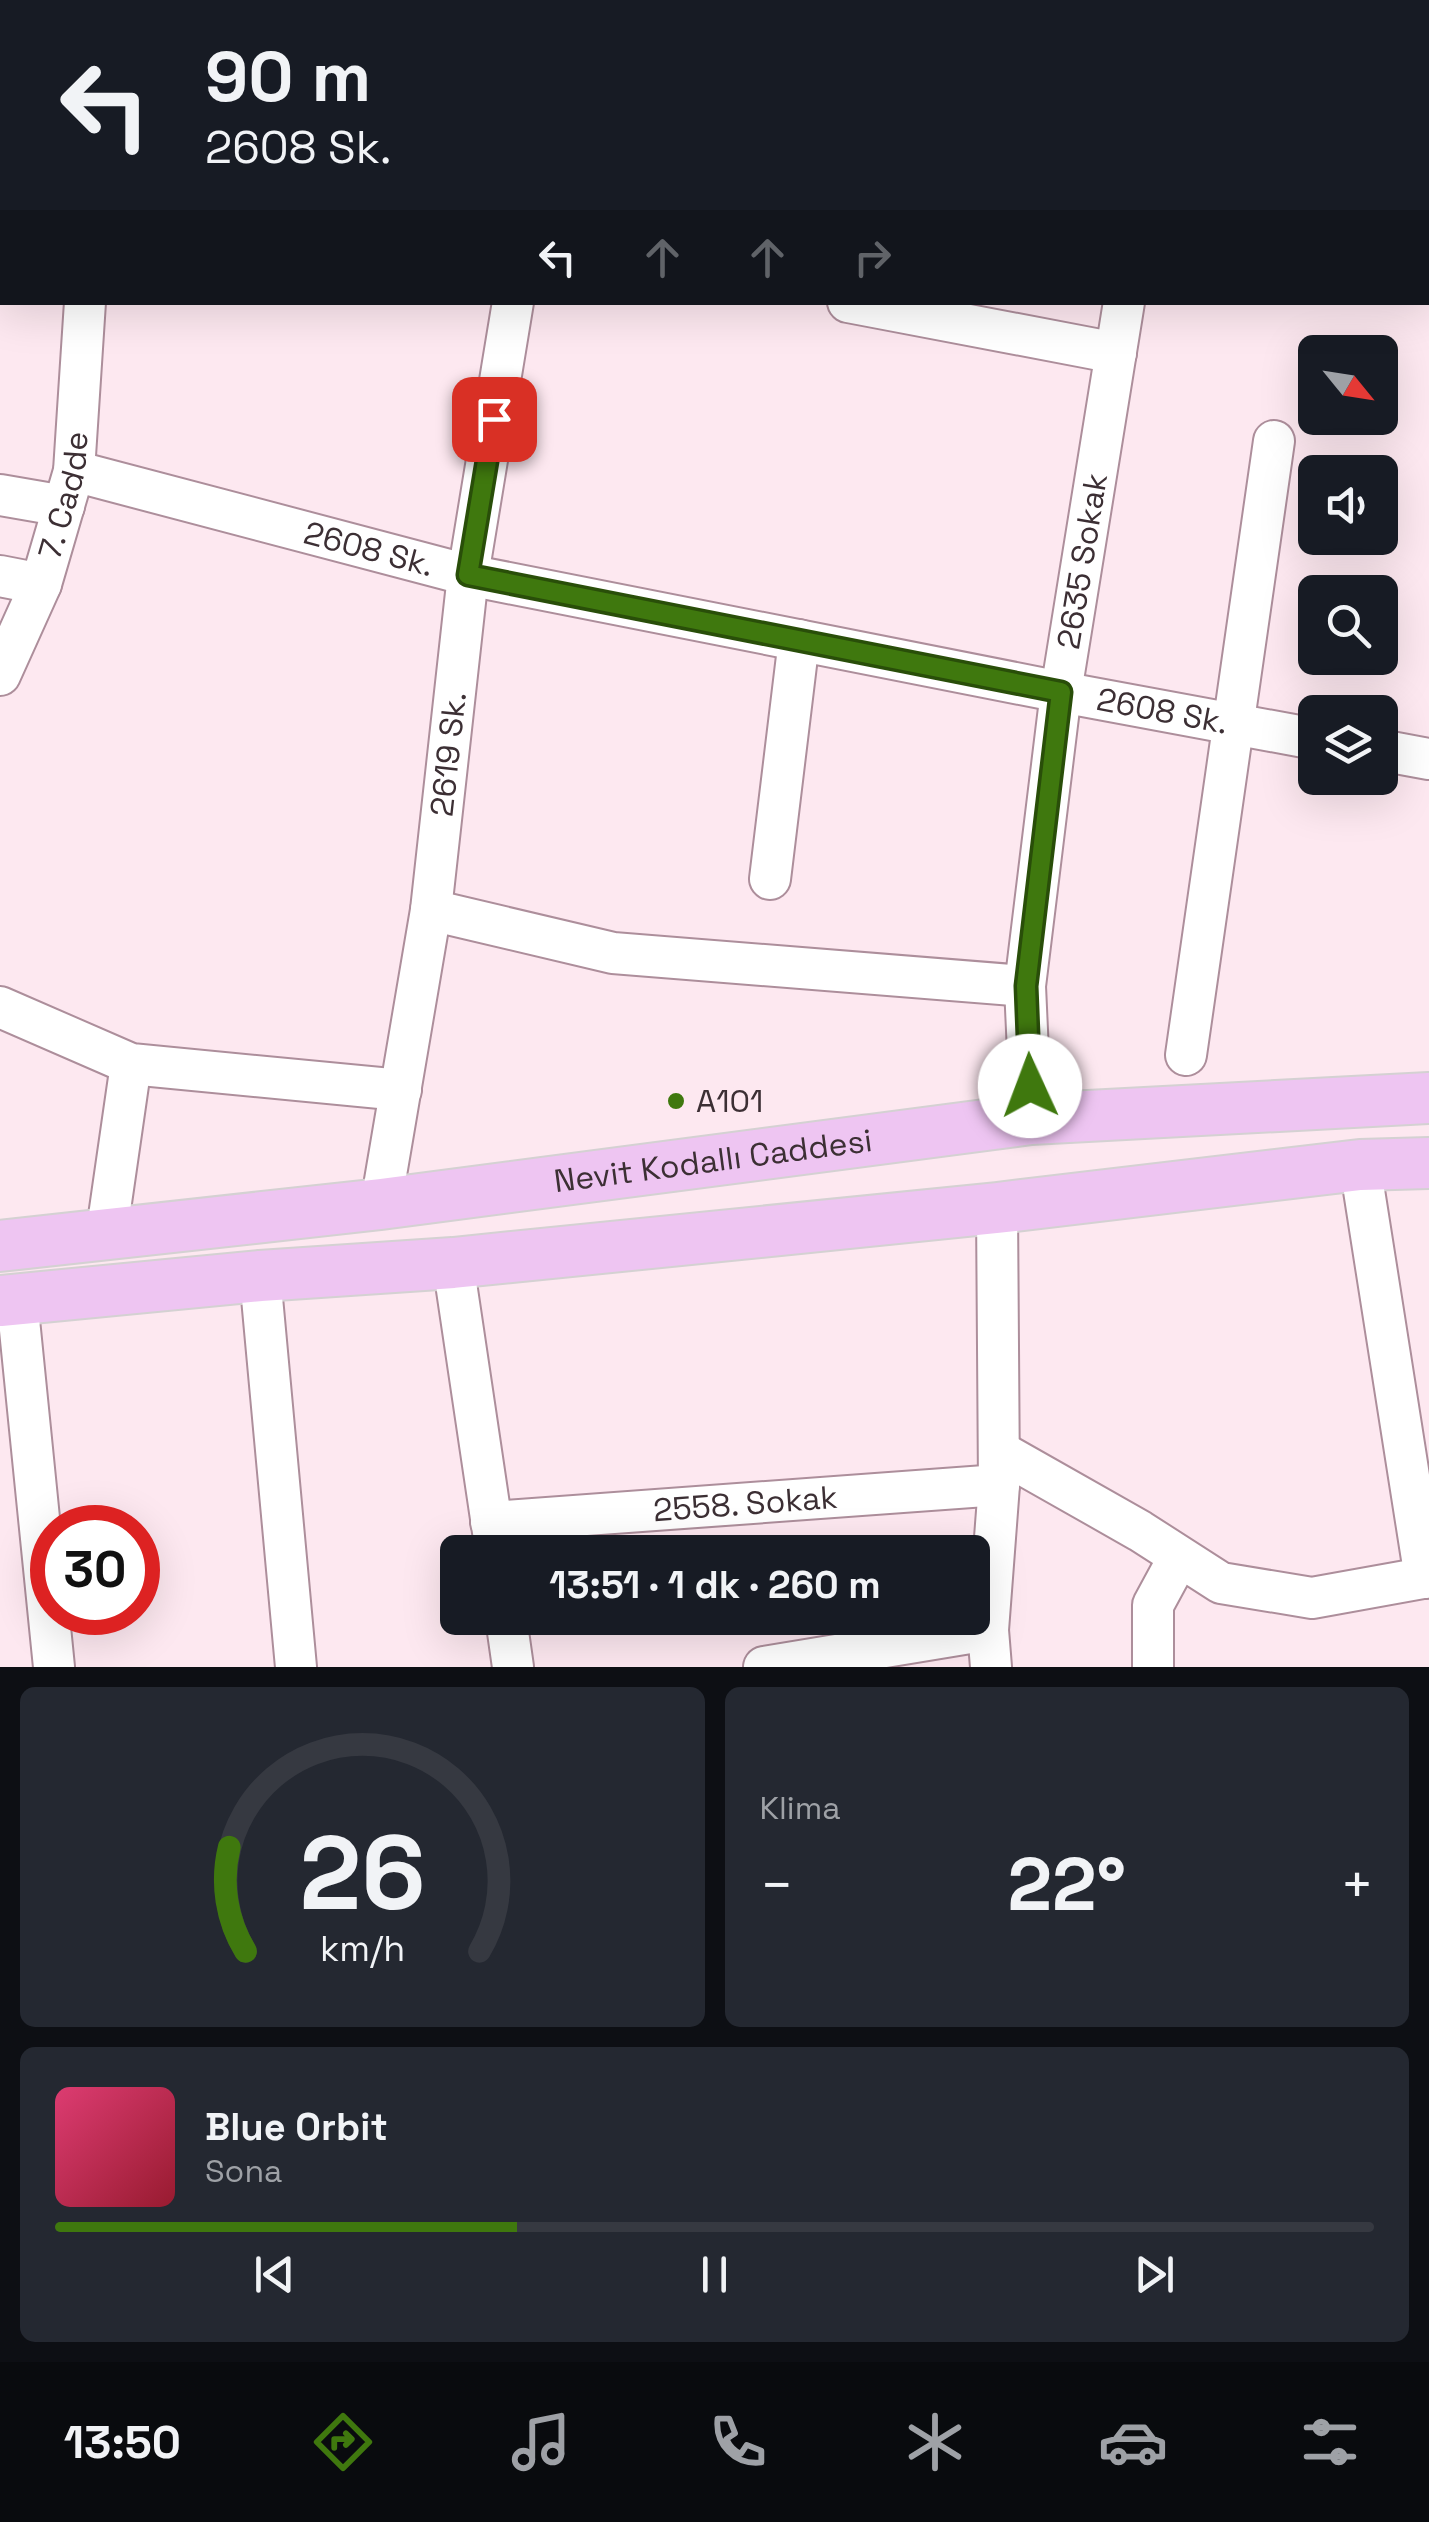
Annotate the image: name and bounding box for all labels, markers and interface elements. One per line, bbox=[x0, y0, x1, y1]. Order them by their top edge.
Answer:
text: 90 m bbox=[205, 32, 371, 121]
icon: left bbox=[40, 40, 170, 170]
text: 2608 Sk. bbox=[205, 119, 391, 176]
icon: left bbox=[530, 230, 585, 285]
icon: ahead bbox=[635, 230, 690, 285]
icon: ahead bbox=[740, 230, 795, 285]
icon: right bbox=[845, 230, 900, 285]
north arrow bbox=[1298, 335, 1398, 435]
map controls bbox=[1298, 335, 1398, 795]
pin bbox=[452, 377, 537, 462]
icon: arrive bbox=[467, 392, 522, 447]
street label: 7. Cadde bbox=[29, 430, 97, 563]
button: sound bbox=[1298, 455, 1398, 555]
street label: 2635 Sokak bbox=[1048, 470, 1116, 652]
street label: 2608 Sk. bbox=[300, 513, 438, 585]
button: search bbox=[1298, 575, 1398, 675]
street label: 2608 Sk. bbox=[1094, 679, 1231, 742]
street label: 2619 Sk. bbox=[421, 690, 475, 818]
button: layers bbox=[1298, 695, 1398, 795]
position arrow bbox=[978, 1034, 1082, 1138]
place label: A101 bbox=[696, 1081, 763, 1121]
marker: A101 bbox=[665, 1090, 687, 1112]
street label: Nevit Kodallı Caddesi bbox=[551, 1120, 874, 1201]
street label: 2558. Sokak bbox=[652, 1477, 839, 1530]
speed limit sign: 30 bbox=[30, 1505, 160, 1635]
text: 13:51 · 1 dk · 260 m bbox=[549, 1561, 881, 1609]
text: Klima bbox=[760, 1788, 841, 1828]
text: 26 bbox=[299, 1807, 425, 1939]
text: 22° bbox=[1007, 1836, 1126, 1932]
text: − bbox=[760, 1850, 794, 1920]
text: + bbox=[1340, 1850, 1374, 1920]
text: km/h bbox=[320, 1926, 405, 1971]
text: Blue Orbit bbox=[205, 2103, 388, 2151]
text: Sona bbox=[205, 2151, 282, 2191]
icon: previous bbox=[247, 2247, 302, 2302]
icon: pause bbox=[687, 2247, 742, 2302]
icon: next bbox=[1127, 2247, 1182, 2302]
icon: directions bbox=[308, 2407, 378, 2477]
icon: music bbox=[506, 2407, 576, 2477]
icon: phone bbox=[703, 2407, 773, 2477]
icon: climate bbox=[900, 2407, 970, 2477]
icon: car bbox=[1098, 2407, 1168, 2477]
icon: filters bbox=[1295, 2407, 1365, 2477]
text: 13:50 bbox=[64, 2414, 181, 2471]

